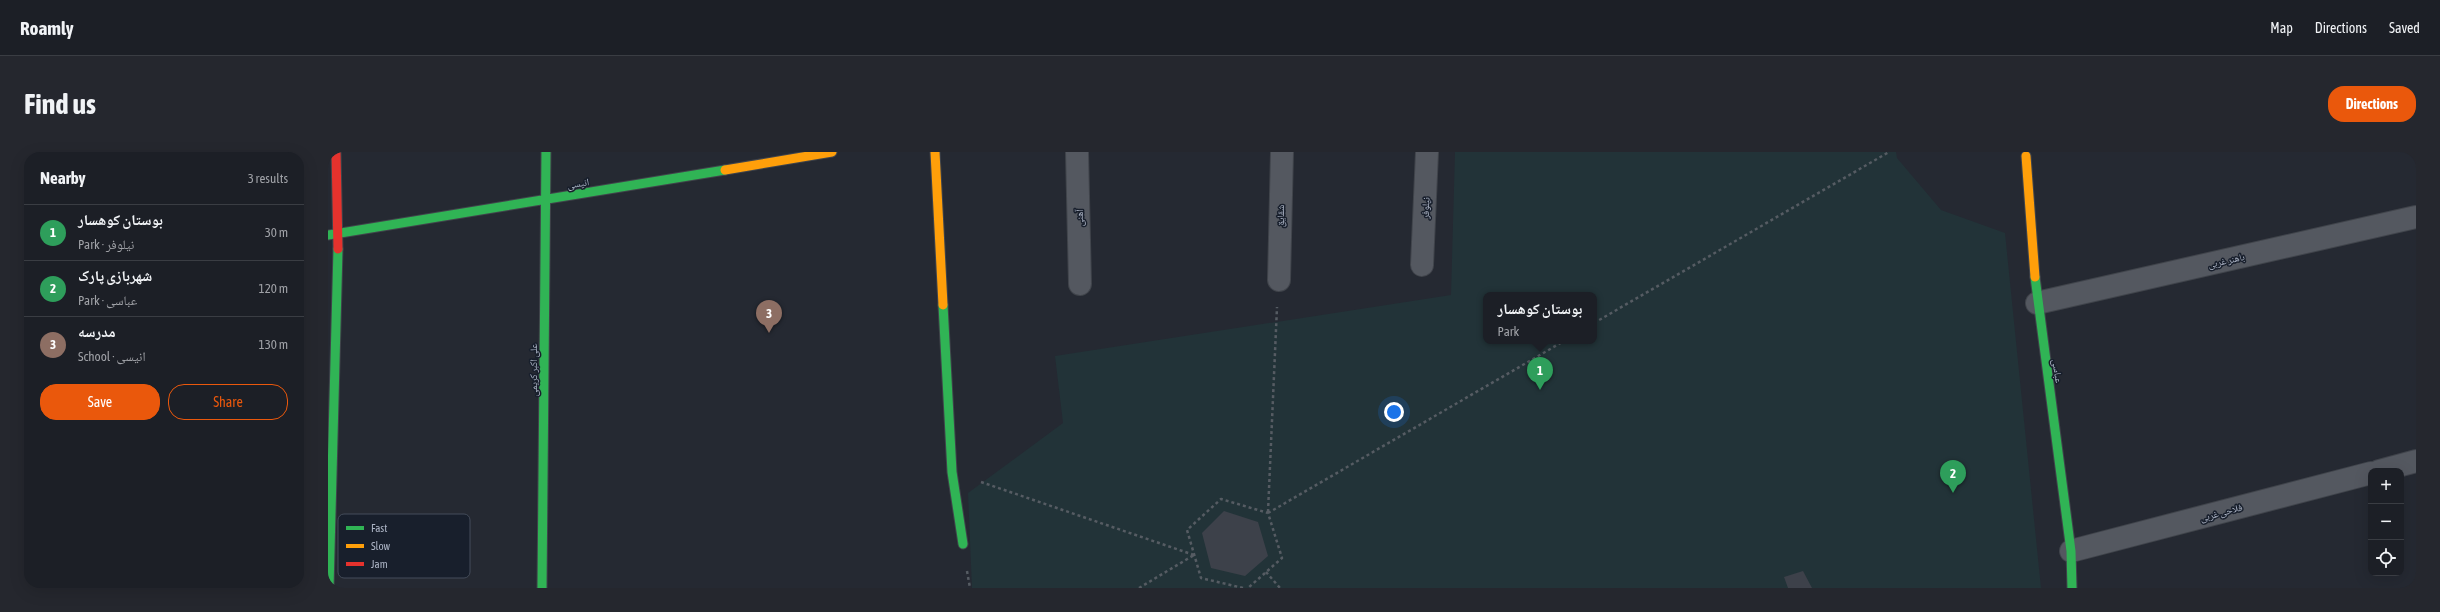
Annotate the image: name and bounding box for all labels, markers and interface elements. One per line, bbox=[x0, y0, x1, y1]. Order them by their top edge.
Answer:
text: Roamly bbox=[20, 17, 74, 39]
text: Map bbox=[2270, 20, 2293, 36]
text: Directions bbox=[2315, 20, 2367, 36]
text: Saved bbox=[2389, 20, 2420, 36]
button: Directions bbox=[2328, 86, 2416, 122]
text: Find us bbox=[24, 88, 96, 120]
text: Nearby bbox=[40, 168, 86, 188]
text: 3 results bbox=[248, 171, 288, 186]
street label: انیسی bbox=[566, 176, 590, 192]
street label: نیلوفر bbox=[1419, 197, 1432, 220]
street label: شقایق bbox=[1275, 204, 1287, 228]
street label: آهنی bbox=[1074, 209, 1086, 227]
text: بوستان کوهسار bbox=[78, 211, 163, 228]
text: 1 bbox=[50, 225, 56, 240]
text: 30 m bbox=[265, 225, 288, 240]
text: Park · نیلوفر bbox=[78, 237, 134, 252]
street label: باهنر غربی bbox=[2207, 251, 2246, 271]
text: شهربازی پارک bbox=[78, 267, 152, 284]
text: 2 bbox=[50, 281, 56, 296]
text: 120 m bbox=[259, 281, 288, 296]
popup bbox=[1483, 292, 1597, 344]
text: Park · عباسی bbox=[78, 293, 137, 308]
pin: 3 bbox=[756, 300, 782, 333]
text: بوستان کوهسار bbox=[1498, 300, 1582, 317]
text: مدرسه bbox=[78, 323, 116, 340]
text: Park bbox=[1498, 324, 1519, 339]
text: 3 bbox=[50, 337, 56, 352]
text: 130 m bbox=[259, 337, 288, 352]
street label: علی اکبر کریمی bbox=[528, 343, 540, 397]
text: School · انیسی bbox=[78, 349, 146, 364]
pin: 1 bbox=[1527, 357, 1553, 390]
street label: عباسی bbox=[2049, 358, 2065, 384]
button: Save bbox=[40, 384, 160, 420]
button: Share bbox=[168, 384, 288, 420]
your location bbox=[1384, 402, 1404, 422]
pin: 2 bbox=[1940, 460, 1966, 493]
map controls bbox=[2368, 468, 2404, 576]
button: + bbox=[2368, 468, 2404, 504]
street label: فلاحی غربی bbox=[2199, 502, 2244, 524]
button: − bbox=[2368, 504, 2404, 540]
legend bbox=[338, 514, 470, 578]
text: Fast bbox=[371, 522, 387, 534]
text: Slow bbox=[371, 540, 390, 552]
button: locate bbox=[2368, 540, 2404, 576]
text: Jam bbox=[371, 558, 388, 570]

